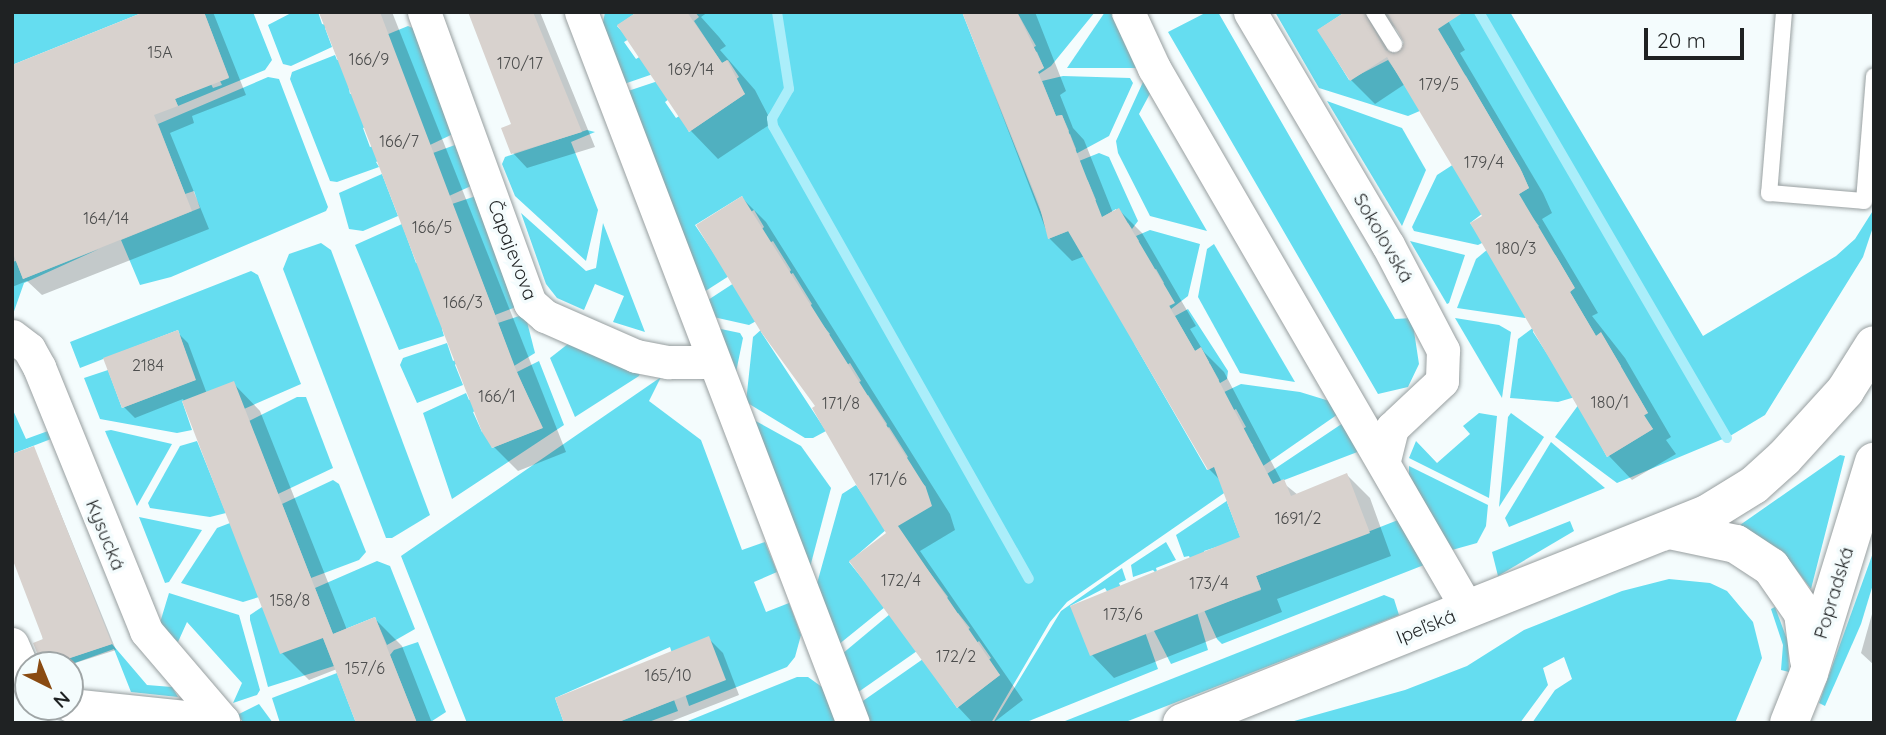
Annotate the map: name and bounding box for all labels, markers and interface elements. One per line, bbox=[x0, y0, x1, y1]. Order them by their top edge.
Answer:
scale bar bbox=[1648, 14, 1748, 58]
text: 20 m bbox=[1657, 27, 1706, 53]
house number: 15A bbox=[148, 42, 172, 62]
house number: 166/9 bbox=[349, 49, 389, 69]
house number: 170/17 bbox=[497, 53, 543, 73]
house number: 169/14 bbox=[668, 59, 714, 79]
house number: 179/5 bbox=[1419, 74, 1459, 94]
house number: 166/7 bbox=[379, 131, 419, 151]
house number: 179/4 bbox=[1464, 152, 1504, 172]
street label: Sokolovská bbox=[1348, 189, 1418, 287]
street label: Čapajevova bbox=[482, 197, 542, 303]
house number: 164/14 bbox=[83, 208, 129, 228]
house number: 166/5 bbox=[412, 217, 452, 237]
house number: 180/3 bbox=[1496, 238, 1536, 258]
house number: 166/3 bbox=[443, 292, 483, 312]
house number: 2184 bbox=[132, 355, 164, 375]
house number: 166/1 bbox=[478, 386, 516, 406]
house number: 180/1 bbox=[1591, 392, 1629, 412]
house number: 171/8 bbox=[822, 393, 860, 413]
house number: 171/6 bbox=[869, 469, 907, 489]
street label: Kysucká bbox=[81, 496, 129, 574]
house number: 1691/2 bbox=[1275, 508, 1321, 528]
street label: Popradská bbox=[1809, 544, 1859, 642]
house number: 172/4 bbox=[881, 570, 921, 590]
house number: 173/4 bbox=[1189, 573, 1229, 593]
house number: 158/8 bbox=[270, 590, 310, 610]
house number: 173/6 bbox=[1103, 604, 1143, 624]
street label: Ipeľská bbox=[1393, 605, 1459, 649]
house number: 172/2 bbox=[936, 646, 976, 666]
north arrow bbox=[14, 651, 84, 721]
house number: 157/6 bbox=[345, 658, 385, 678]
house number: 165/10 bbox=[644, 665, 692, 685]
text: N bbox=[49, 686, 75, 713]

